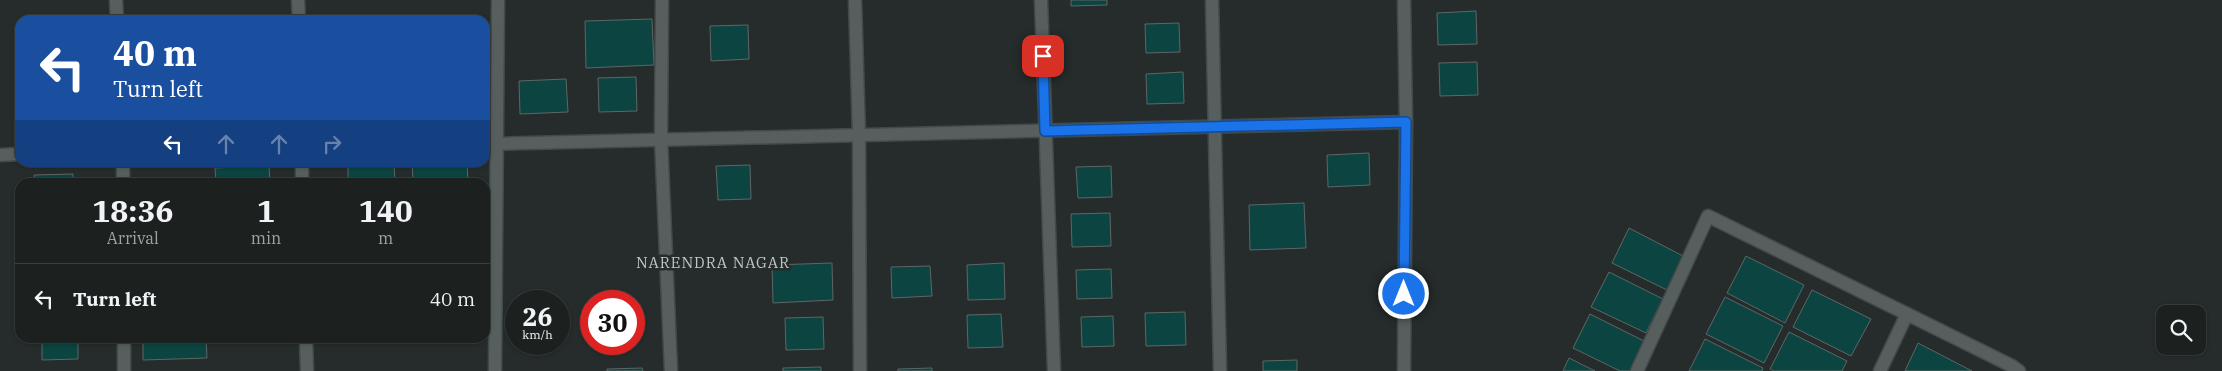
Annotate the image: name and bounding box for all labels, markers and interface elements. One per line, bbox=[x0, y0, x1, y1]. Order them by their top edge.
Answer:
text: 40 m bbox=[113, 30, 197, 76]
icon: left bbox=[30, 35, 95, 100]
pin bbox=[1022, 35, 1064, 77]
icon: arrive bbox=[1029, 42, 1057, 70]
text: Turn left bbox=[113, 74, 203, 103]
icon: left bbox=[159, 130, 187, 158]
icon: ahead bbox=[212, 130, 240, 158]
icon: ahead bbox=[265, 130, 293, 158]
icon: right bbox=[318, 130, 346, 158]
text: 18:36 bbox=[92, 191, 173, 230]
text: 1 bbox=[257, 191, 275, 230]
text: 140 bbox=[359, 191, 413, 230]
text: Arrival bbox=[107, 228, 159, 248]
text: min bbox=[251, 228, 281, 248]
text: m bbox=[378, 228, 393, 248]
district label: NARENDRA NAGAR bbox=[636, 253, 790, 272]
position arrow bbox=[1377, 267, 1429, 319]
icon: left bbox=[30, 285, 58, 313]
text: Turn left bbox=[73, 287, 156, 311]
text: 40 m bbox=[430, 287, 475, 311]
speed limit sign: 30 bbox=[580, 290, 645, 355]
text: 26 bbox=[522, 300, 553, 333]
map controls bbox=[2156, 305, 2206, 355]
button: search bbox=[2156, 305, 2206, 355]
text: km/h bbox=[522, 327, 553, 342]

